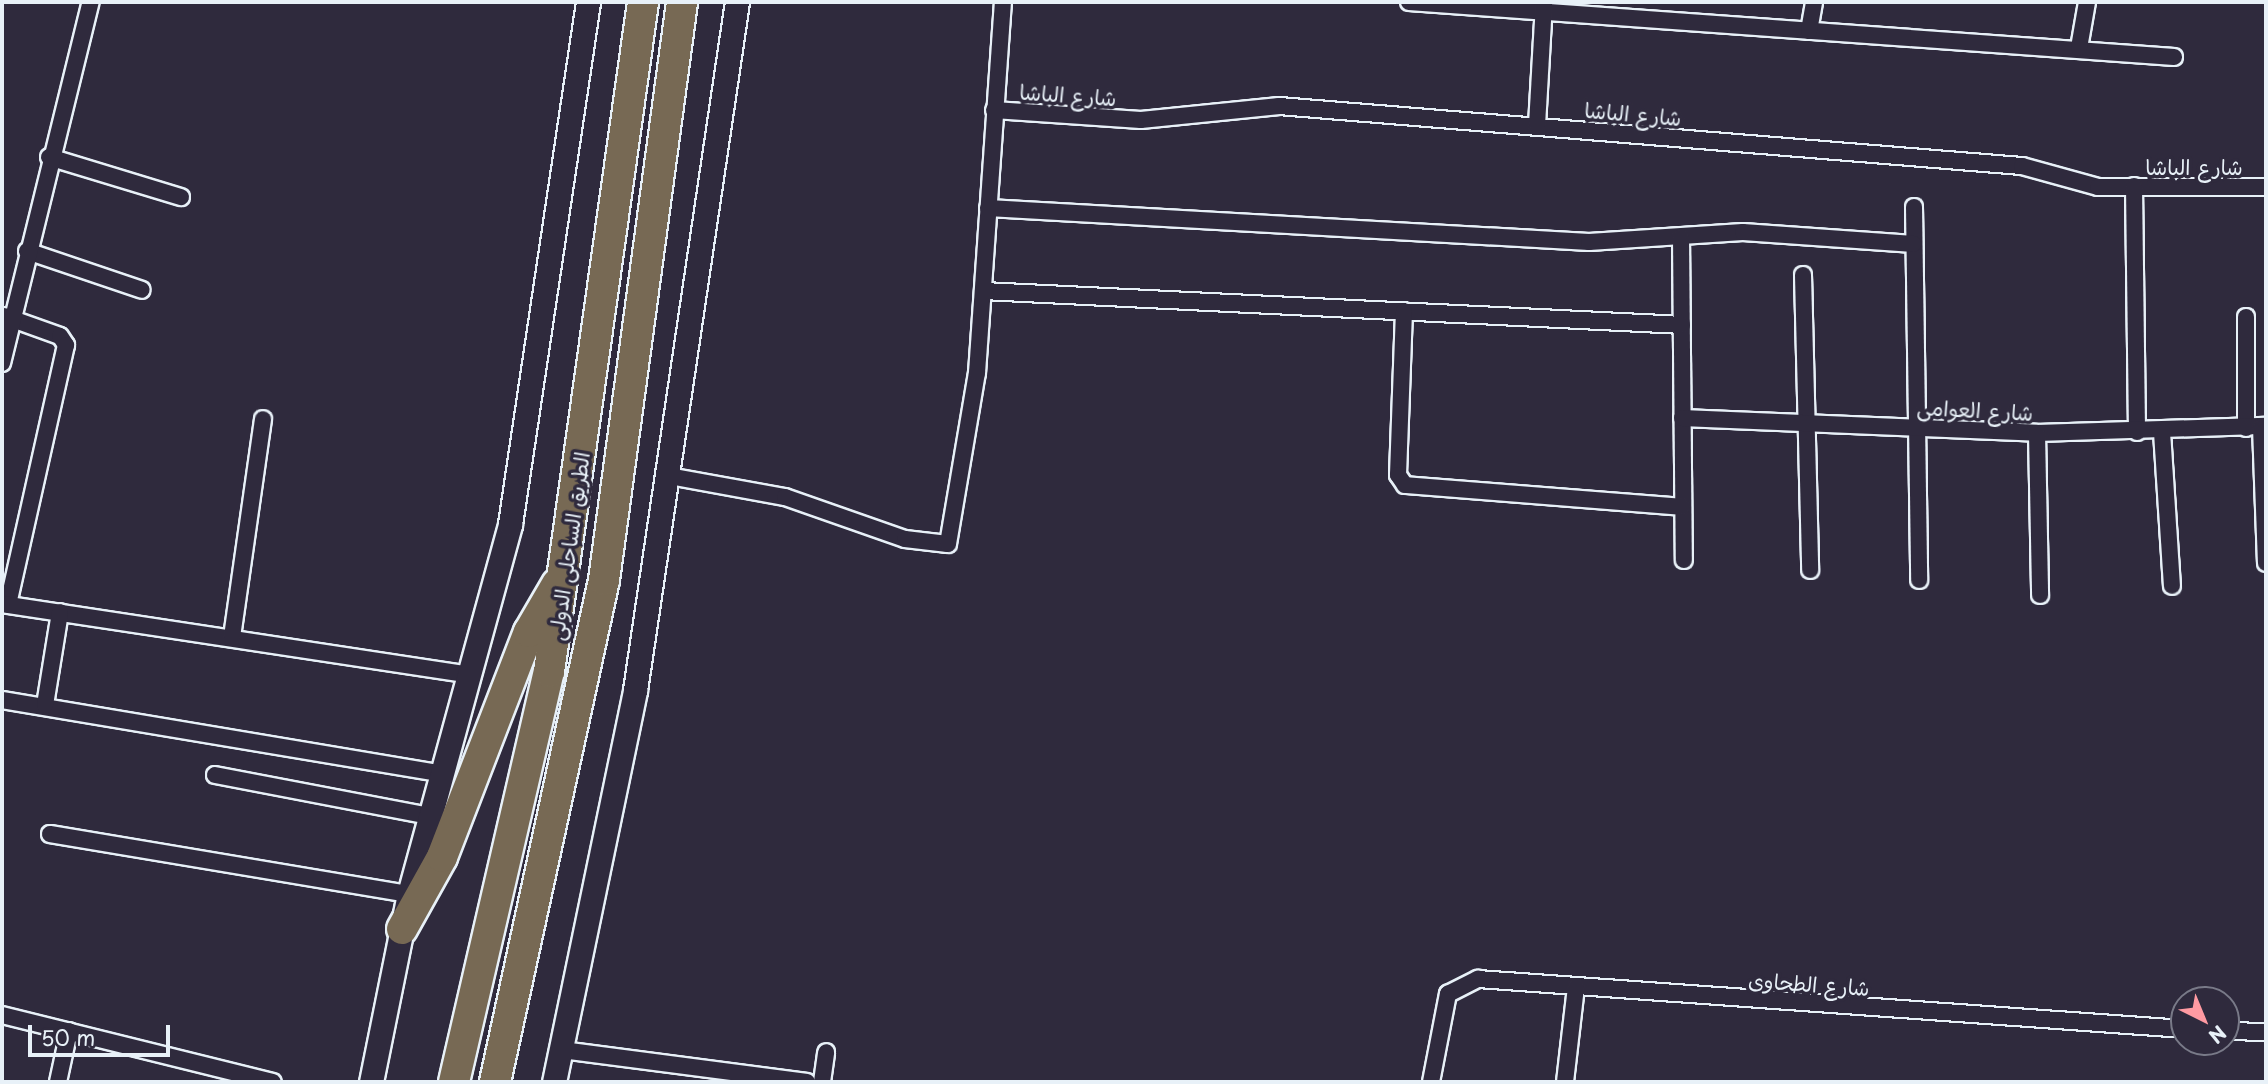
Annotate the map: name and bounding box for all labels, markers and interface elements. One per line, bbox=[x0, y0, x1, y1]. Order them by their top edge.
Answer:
street label: شارع الباشا bbox=[1019, 78, 1117, 110]
street label: شارع الباشا bbox=[1583, 96, 1683, 130]
street label: شارع الباشا bbox=[2145, 153, 2243, 179]
street label: شارع العوامى bbox=[1916, 393, 2034, 425]
street label: الطريق الساحلى الدولى bbox=[542, 450, 594, 642]
street label: شارع الطحاوى bbox=[1747, 966, 1871, 1000]
north arrow bbox=[2170, 986, 2240, 1056]
scale bar bbox=[32, 1010, 173, 1054]
text: N bbox=[2203, 1020, 2233, 1050]
text: 50 m bbox=[41, 1021, 95, 1053]

